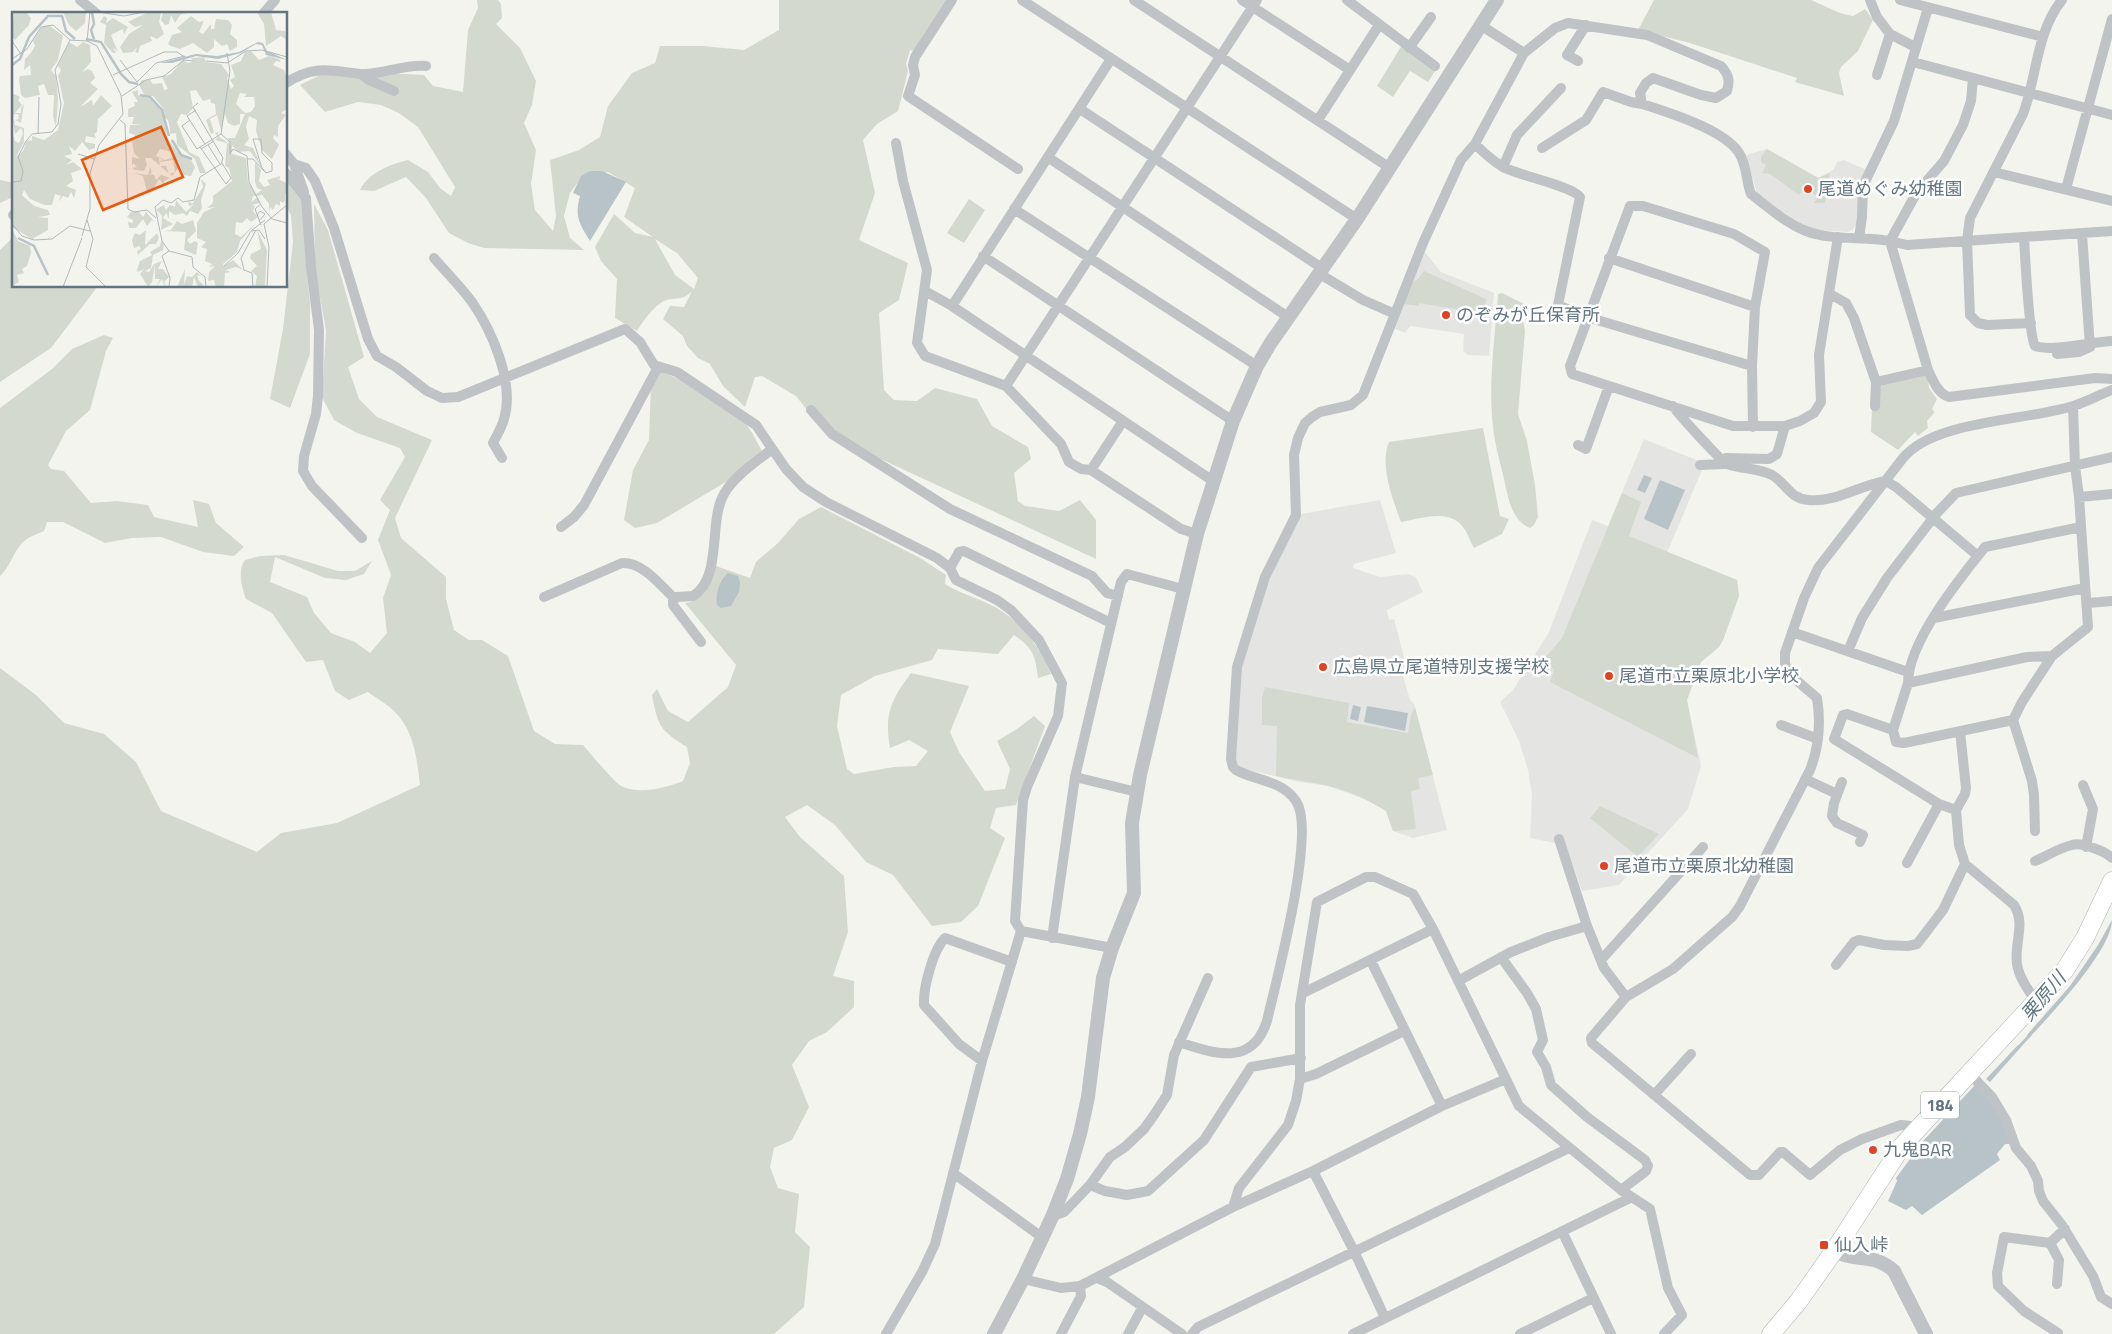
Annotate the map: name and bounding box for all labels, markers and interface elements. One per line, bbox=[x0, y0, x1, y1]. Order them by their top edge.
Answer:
inset map bbox=[12, 12, 288, 288]
place label: 尾道めぐみ幼稚園 bbox=[1818, 175, 1963, 202]
marker: 尾道めぐみ幼稚園 bbox=[1802, 183, 1814, 195]
place label: のぞみが丘保育所 bbox=[1456, 301, 1600, 328]
marker: のぞみが丘保育所 bbox=[1440, 309, 1452, 321]
place label: 広島県立尾道特別支援学校 bbox=[1333, 653, 1549, 680]
marker: 広島県立尾道特別支援学校 bbox=[1317, 661, 1329, 673]
place label: 尾道市立栗原北小学校 bbox=[1619, 662, 1799, 689]
marker: 尾道市立栗原北小学校 bbox=[1603, 670, 1615, 682]
place label: 尾道市立栗原北幼稚園 bbox=[1614, 852, 1794, 879]
marker: 尾道市立栗原北幼稚園 bbox=[1598, 860, 1610, 872]
water label: 栗原川 bbox=[2013, 963, 2073, 1027]
road number: 184 bbox=[1921, 1092, 1959, 1118]
place label: 九鬼BAR bbox=[1883, 1136, 1952, 1163]
marker: 九鬼BAR bbox=[1867, 1144, 1879, 1156]
place label: 仙入峠 bbox=[1834, 1231, 1888, 1258]
marker: 仙入峠 bbox=[1818, 1239, 1830, 1251]

